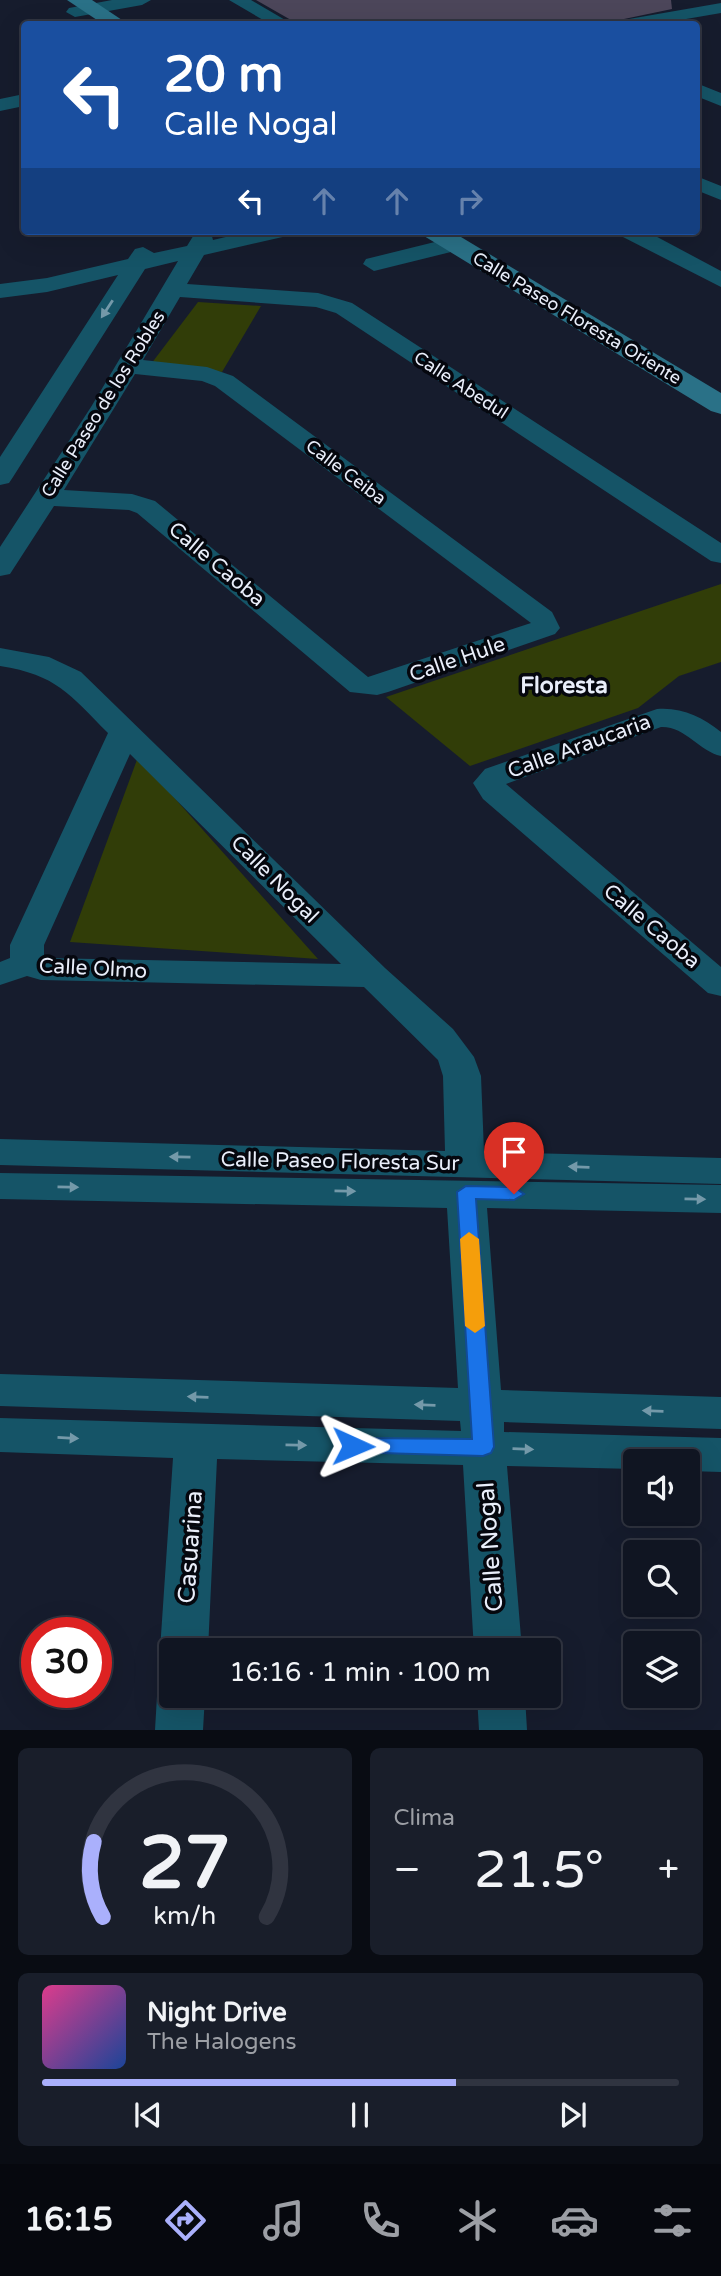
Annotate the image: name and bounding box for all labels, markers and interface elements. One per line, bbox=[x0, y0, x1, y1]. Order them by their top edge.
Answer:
text: 20 m bbox=[164, 46, 283, 105]
icon: left bbox=[49, 49, 140, 140]
text: Calle Nogal bbox=[164, 106, 337, 144]
icon: left bbox=[232, 182, 270, 220]
icon: ahead bbox=[305, 182, 343, 220]
icon: ahead bbox=[378, 182, 416, 220]
icon: right bbox=[451, 182, 489, 220]
street label: Calle Paseo Floresta Oriente bbox=[469, 247, 685, 389]
one-way arrow bbox=[100, 299, 113, 319]
street label: Calle Paseo de los Robles bbox=[36, 307, 170, 501]
street label: Calle Abedul bbox=[410, 346, 512, 424]
street label: Calle Ceiba bbox=[302, 435, 390, 509]
street label: Calle Caoba bbox=[163, 517, 270, 612]
street label: Calle Hule bbox=[406, 631, 508, 688]
district label: Floresta bbox=[520, 672, 608, 700]
street label: Calle Araucaria bbox=[504, 709, 654, 784]
street label: Calle Nogal bbox=[226, 830, 324, 928]
street label: Calle Caoba bbox=[598, 879, 705, 974]
street label: Calle Olmo bbox=[38, 953, 148, 984]
pin bbox=[484, 1122, 544, 1194]
icon: arrive bbox=[495, 1133, 533, 1171]
street label: Calle Paseo Floresta Sur bbox=[220, 1147, 460, 1176]
one-way arrow bbox=[169, 1151, 191, 1162]
one-way arrow bbox=[568, 1161, 590, 1173]
one-way arrow bbox=[57, 1181, 79, 1193]
one-way arrow bbox=[334, 1185, 356, 1197]
one-way arrow bbox=[684, 1193, 706, 1204]
one-way arrow bbox=[187, 1391, 209, 1403]
one-way arrow bbox=[414, 1399, 436, 1410]
one-way arrow bbox=[642, 1406, 664, 1417]
position arrow bbox=[316, 1409, 390, 1483]
one-way arrow bbox=[57, 1433, 79, 1444]
one-way arrow bbox=[285, 1440, 307, 1451]
one-way arrow bbox=[512, 1443, 534, 1454]
map controls bbox=[623, 1449, 700, 1708]
button: sound bbox=[623, 1449, 700, 1526]
street label: Calle Nogal bbox=[471, 1481, 510, 1613]
street label: Casuarina bbox=[172, 1490, 209, 1604]
button: search bbox=[623, 1540, 700, 1617]
speed limit sign: 30 bbox=[21, 1617, 112, 1708]
button: layers bbox=[623, 1631, 700, 1708]
text: 16:16 · 1 min · 100 m bbox=[229, 1657, 491, 1688]
text: Clima bbox=[394, 1804, 455, 1832]
text: 27 bbox=[139, 1821, 230, 1909]
text: 21.5° bbox=[474, 1839, 604, 1902]
text: − bbox=[394, 1847, 421, 1893]
text: + bbox=[658, 1847, 679, 1893]
text: km/h bbox=[153, 1901, 216, 1931]
text: Night Drive bbox=[147, 1997, 287, 2028]
text: The Halogens bbox=[147, 2028, 296, 2056]
icon: previous bbox=[129, 2096, 167, 2134]
icon: pause bbox=[341, 2096, 379, 2134]
icon: next bbox=[554, 2096, 592, 2134]
icon: directions bbox=[161, 2196, 210, 2245]
icon: music bbox=[259, 2196, 308, 2245]
icon: phone bbox=[356, 2196, 405, 2245]
icon: climate bbox=[453, 2196, 502, 2245]
icon: car bbox=[550, 2196, 599, 2245]
icon: filters bbox=[648, 2196, 697, 2245]
text: 16:15 bbox=[24, 2201, 113, 2239]

